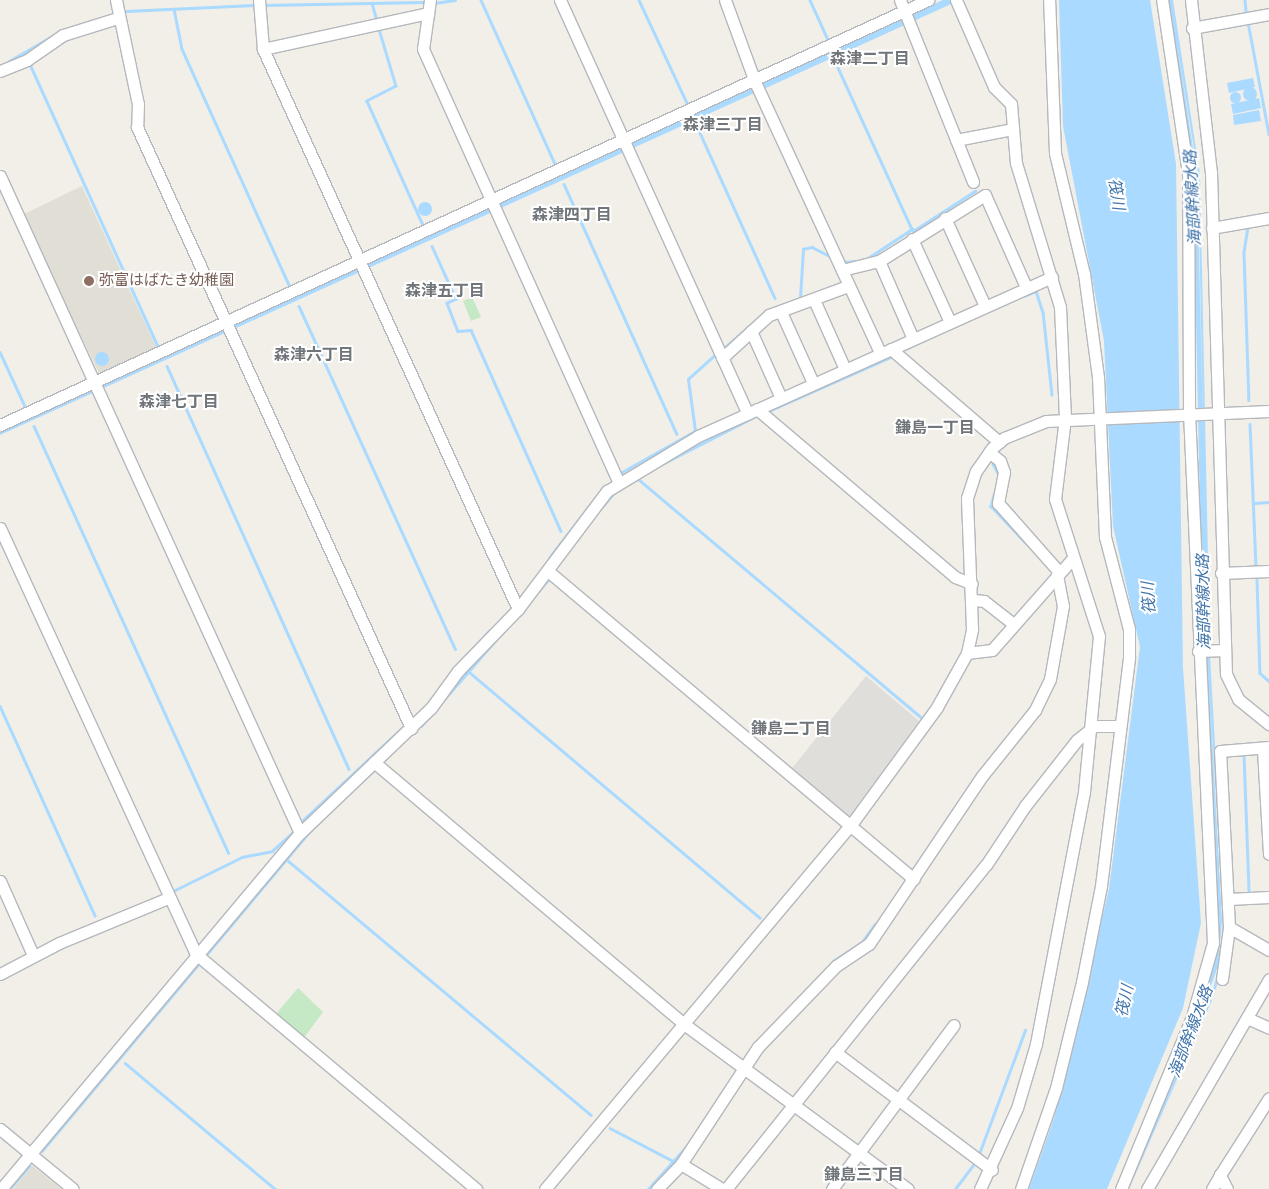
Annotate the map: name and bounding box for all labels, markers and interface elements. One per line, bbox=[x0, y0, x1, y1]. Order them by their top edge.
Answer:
district label: 森津二丁目 bbox=[830, 49, 910, 69]
district label: 森津三丁目 bbox=[683, 115, 763, 135]
water label: 海部幹線水路 bbox=[1181, 150, 1205, 246]
water label: 筏川 bbox=[1104, 177, 1128, 211]
district label: 森津四丁目 bbox=[532, 205, 612, 225]
place label: 弥富はばたき幼稚園 bbox=[99, 272, 234, 290]
marker: 弥富はばたき幼稚園 bbox=[83, 275, 95, 287]
district label: 森津五丁目 bbox=[405, 281, 485, 301]
district label: 森津六丁目 bbox=[274, 345, 354, 365]
district label: 森津七丁目 bbox=[139, 392, 219, 412]
district label: 鎌島一丁目 bbox=[895, 418, 975, 438]
water label: 海部幹線水路 bbox=[1194, 554, 1214, 650]
water label: 筏川 bbox=[1139, 582, 1159, 614]
district label: 鎌島二丁目 bbox=[751, 719, 831, 739]
water label: 筏川 bbox=[1112, 983, 1138, 1019]
water label: 海部幹線水路 bbox=[1165, 984, 1217, 1080]
district label: 鎌島三丁目 bbox=[824, 1165, 904, 1185]

